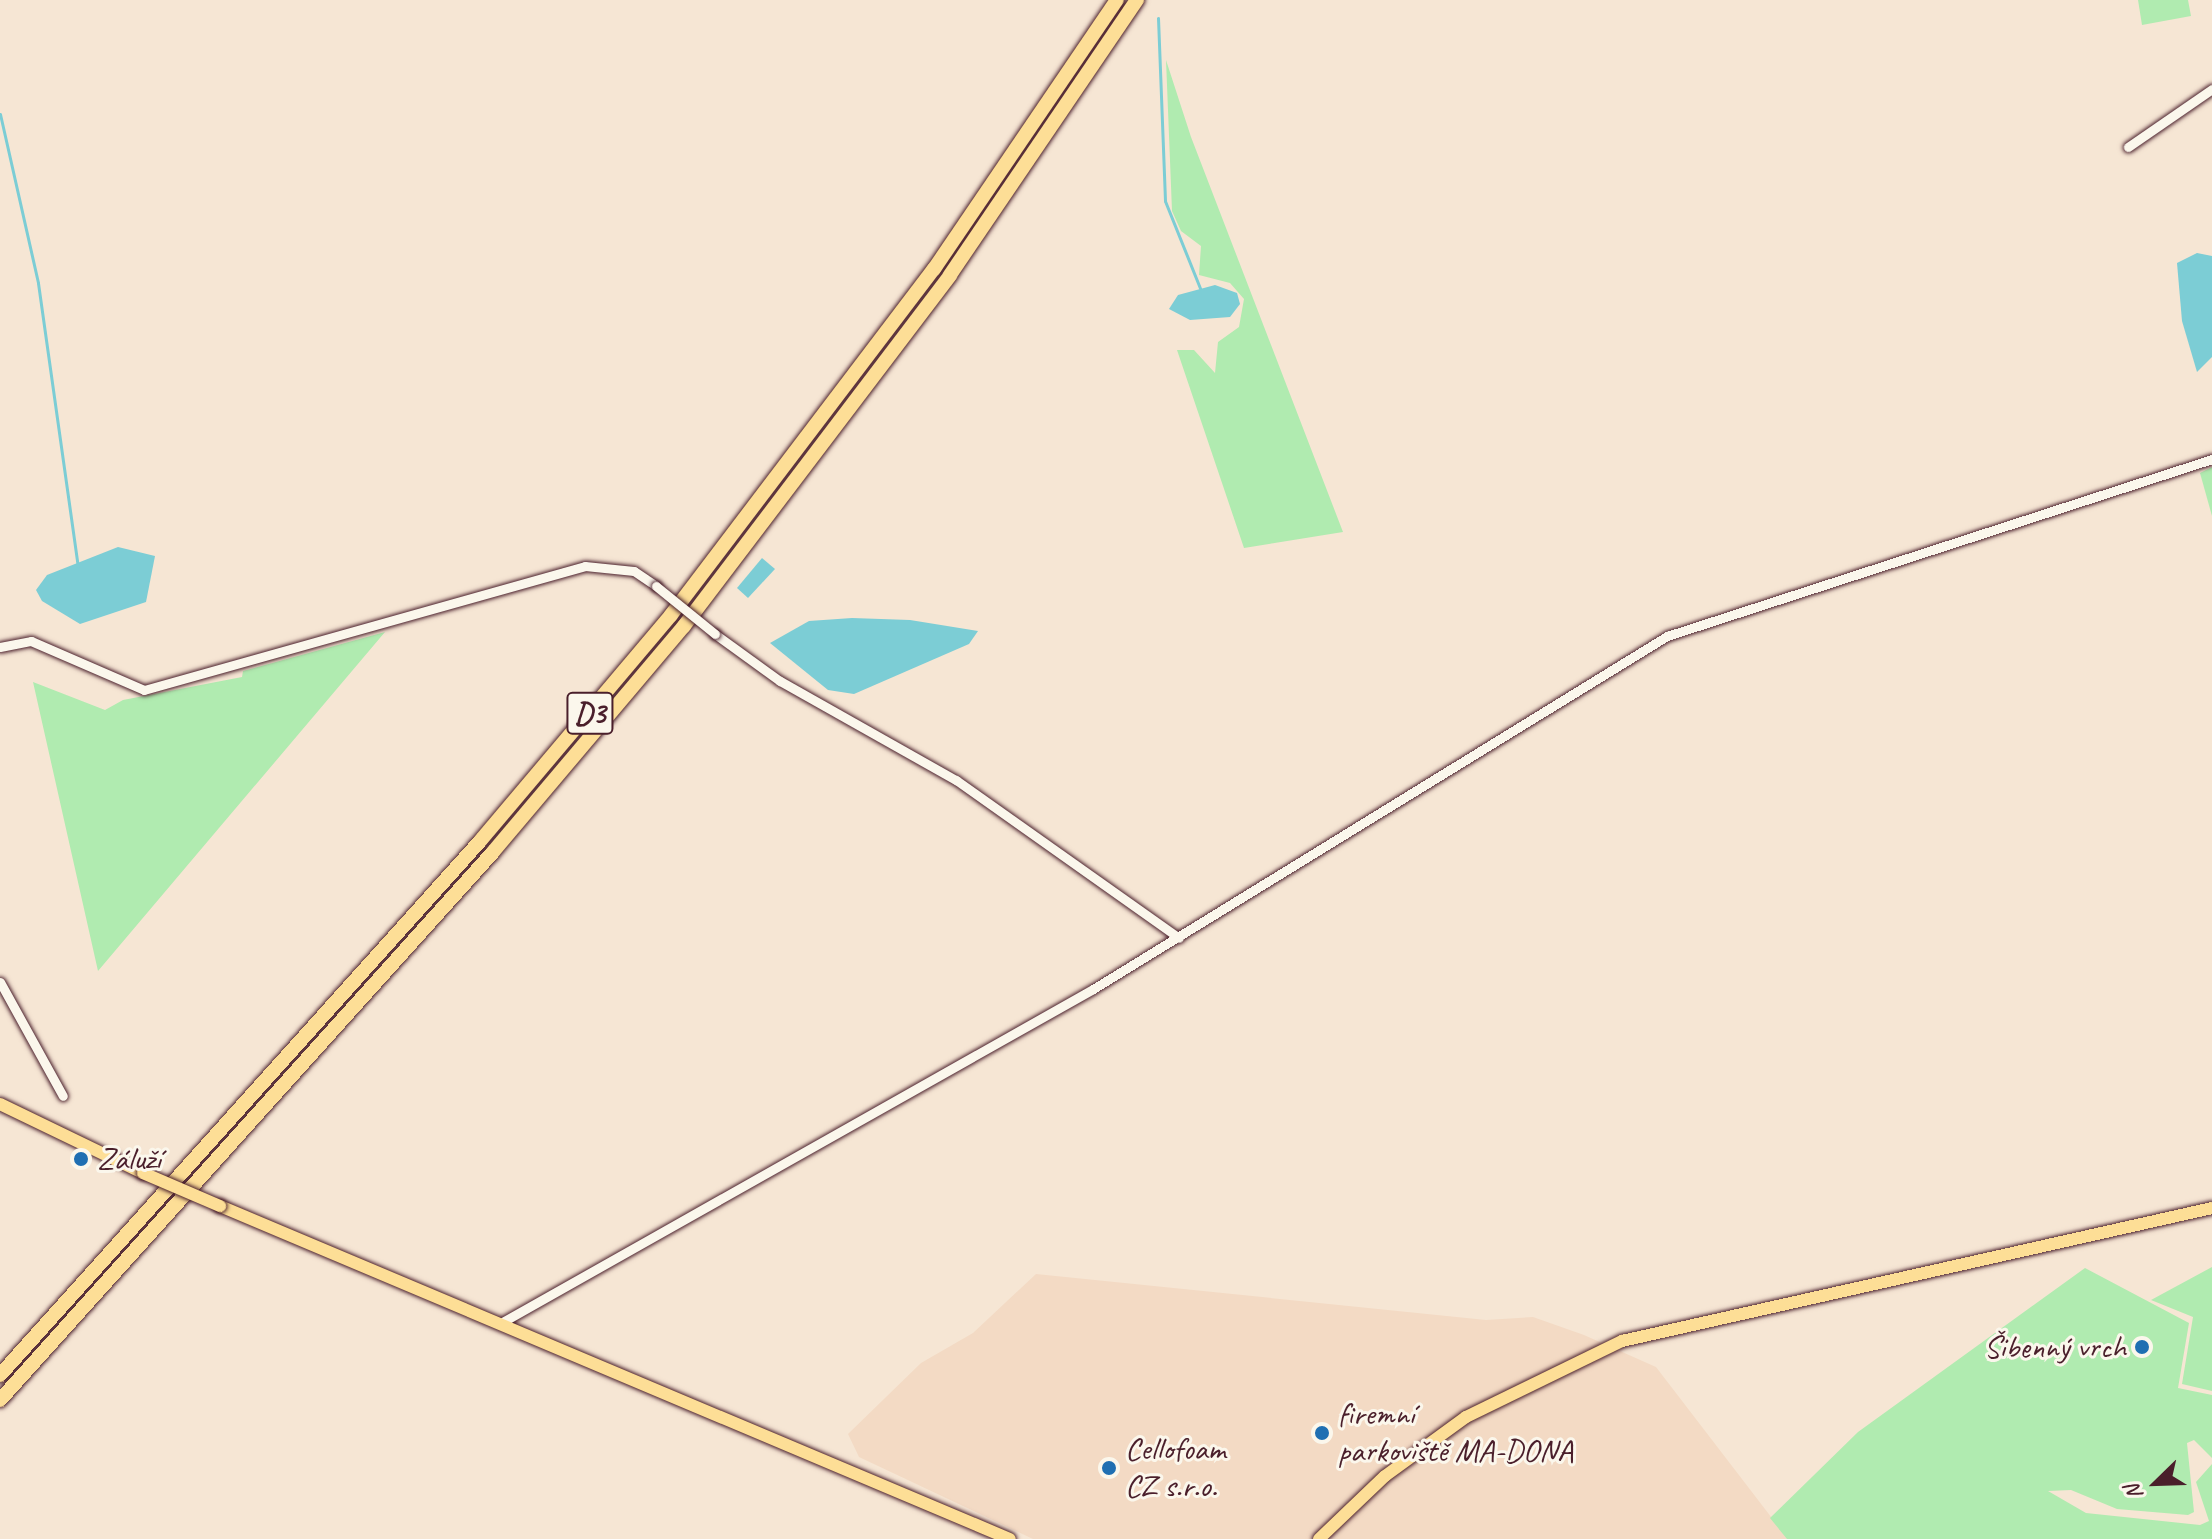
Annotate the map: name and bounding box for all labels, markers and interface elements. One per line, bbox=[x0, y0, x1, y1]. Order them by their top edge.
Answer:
road number: D3 bbox=[566, 687, 614, 739]
place label: Záluží bbox=[97, 1140, 161, 1178]
marker: Záluží bbox=[72, 1150, 90, 1168]
place label: Šibenný vrch bbox=[1984, 1328, 2126, 1366]
marker: Šibenný vrch bbox=[2133, 1338, 2151, 1356]
place label: firemní parkoviště MA-DONA bbox=[1338, 1396, 1573, 1471]
marker: firemní parkoviště MA-DONA bbox=[1313, 1424, 1331, 1442]
place label: Cellofoam CZ s.r.o. bbox=[1125, 1431, 1225, 1506]
north arrow bbox=[2116, 1443, 2196, 1523]
marker: Cellofoam CZ s.r.o. bbox=[1100, 1459, 1118, 1477]
text: N bbox=[2118, 1481, 2149, 1504]

